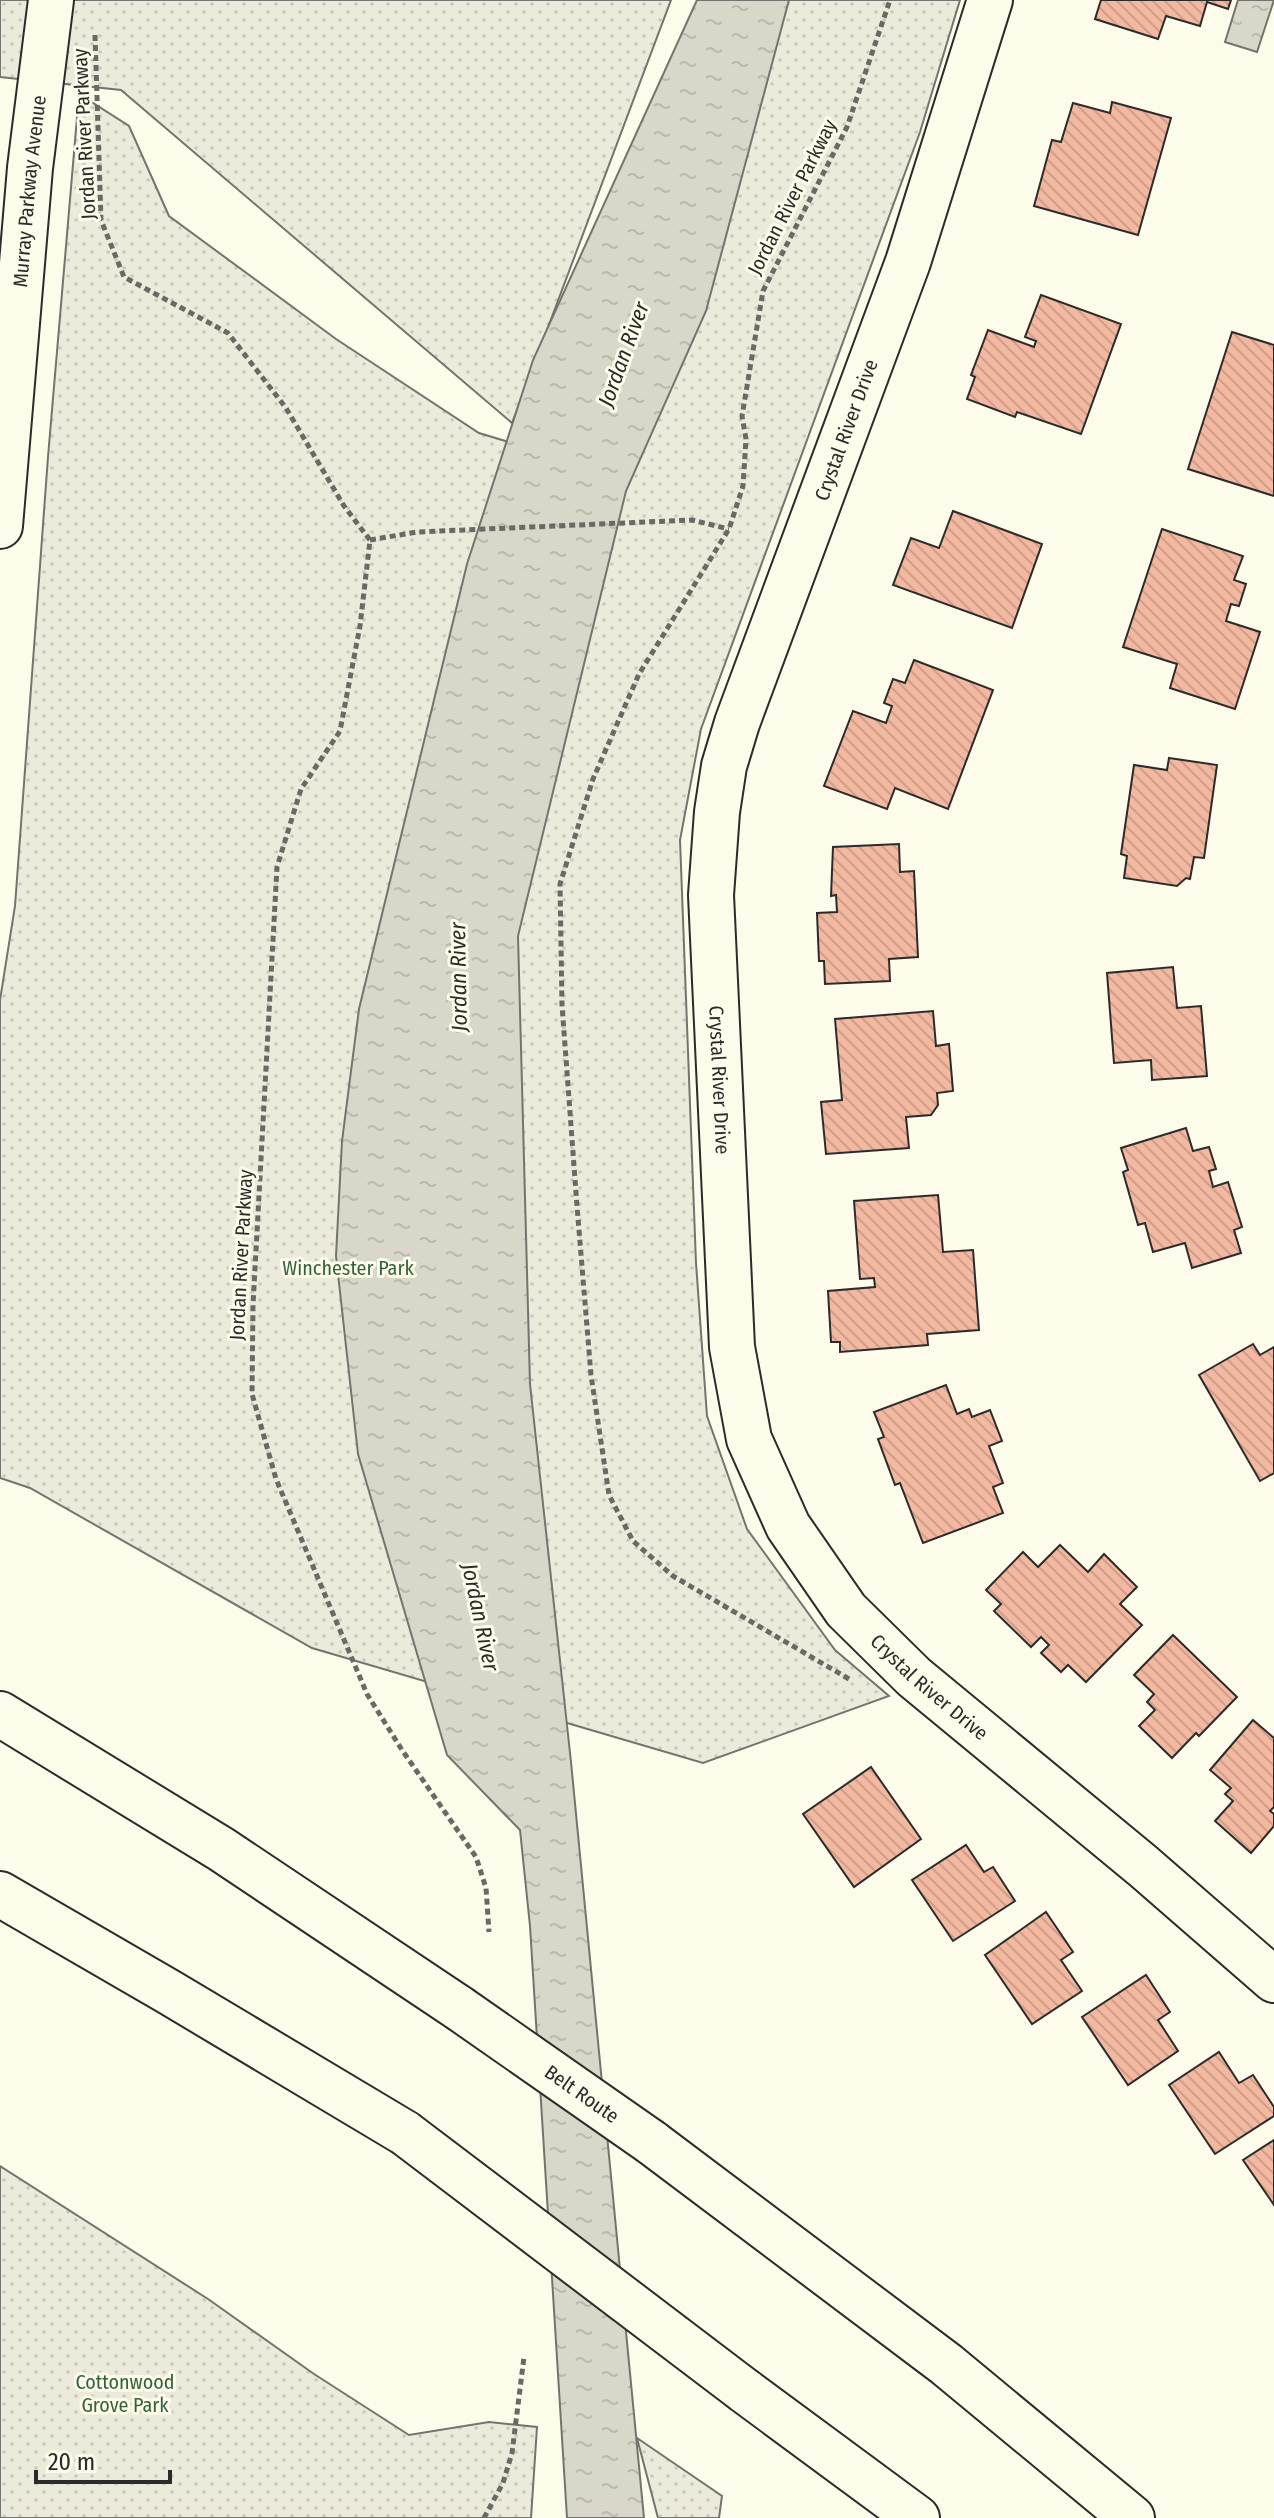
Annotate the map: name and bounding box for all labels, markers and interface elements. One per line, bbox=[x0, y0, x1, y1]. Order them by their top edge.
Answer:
street label: Jordan River Parkway bbox=[68, 48, 100, 220]
street label: Murray Parkway Avenue bbox=[8, 94, 51, 288]
street label: Jordan River Parkway bbox=[742, 115, 842, 279]
water label: Jordan River bbox=[592, 297, 655, 411]
street label: Crystal River Drive bbox=[809, 356, 883, 504]
water label: Jordan River bbox=[444, 921, 473, 1033]
street label: Crystal River Drive bbox=[704, 1005, 735, 1155]
street label: Jordan River Parkway bbox=[225, 1169, 257, 1341]
park label: Winchester Park bbox=[282, 1256, 414, 1280]
water label: Jordan River bbox=[456, 1560, 505, 1675]
street label: Crystal River Drive bbox=[865, 1629, 993, 1745]
street label: Belt Route bbox=[540, 2060, 624, 2128]
park label: Cottonwood Grove Park bbox=[76, 2370, 174, 2417]
scale bar bbox=[36, 2434, 170, 2484]
text: 20 m bbox=[48, 2448, 95, 2476]

